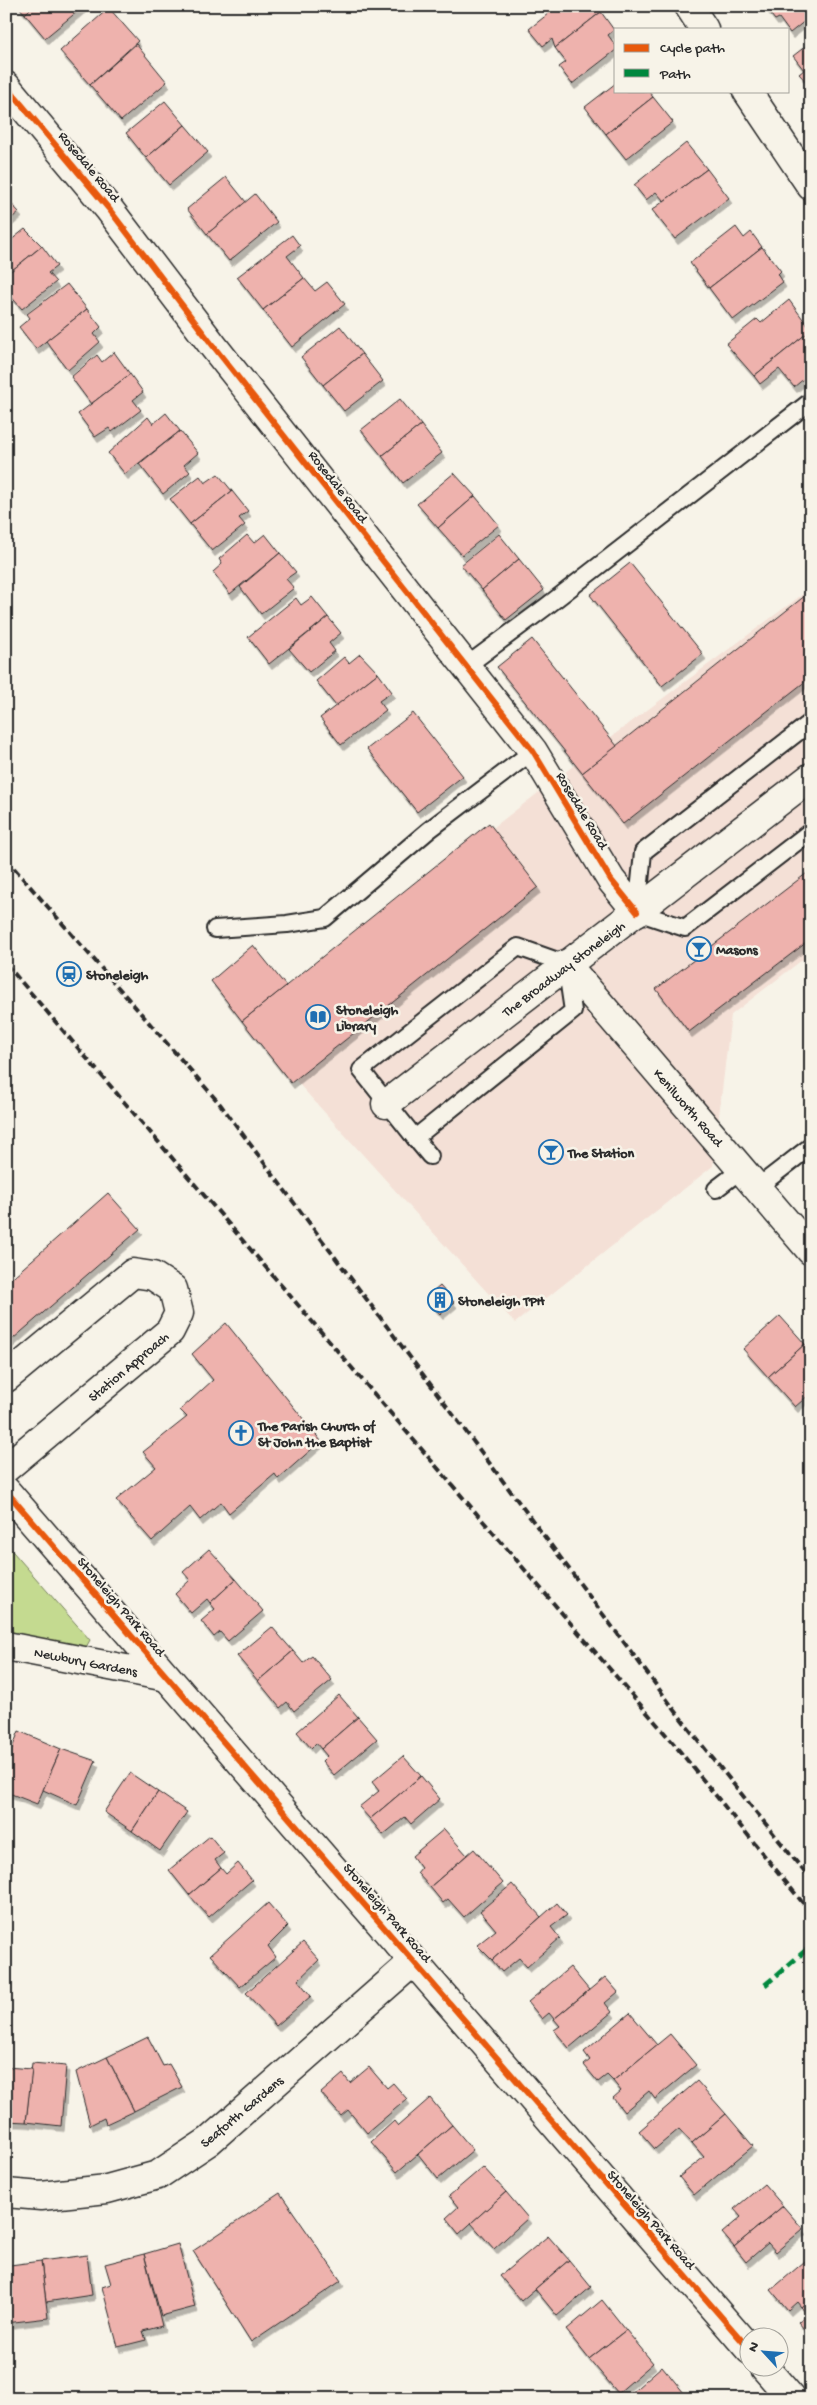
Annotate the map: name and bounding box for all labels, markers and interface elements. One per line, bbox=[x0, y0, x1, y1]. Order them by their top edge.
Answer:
legend bbox=[614, 28, 790, 92]
text: Cycle path bbox=[660, 40, 725, 58]
text: Path bbox=[659, 66, 691, 84]
street label: Rosedale Road bbox=[54, 129, 124, 208]
street label: Rosedale Road bbox=[303, 448, 372, 529]
street label: Rosedale Road bbox=[551, 770, 612, 855]
street label: The Broadway Stoneleigh bbox=[499, 918, 630, 1022]
bar icon: Masons bbox=[686, 936, 712, 962]
place label: Masons bbox=[716, 943, 759, 960]
station icon: Stoneleigh bbox=[56, 961, 82, 987]
place label: Stoneleigh bbox=[86, 968, 149, 985]
place label: Stoneleigh Library bbox=[336, 1003, 399, 1036]
library icon: Stoneleigh Library bbox=[305, 1004, 331, 1030]
street label: Kenilworth Road bbox=[649, 1066, 727, 1153]
bar icon: The Station bbox=[538, 1139, 564, 1165]
place label: The Station bbox=[567, 1146, 634, 1163]
building icon: Stoneleigh TPH bbox=[427, 1287, 453, 1313]
place label: Stoneleigh TPH bbox=[458, 1294, 546, 1311]
street label: Station Approach bbox=[86, 1329, 174, 1407]
place label: The Parish Church of St John the Baptist bbox=[257, 1419, 376, 1452]
church icon: The Parish Church of St John the Baptist bbox=[228, 1420, 254, 1446]
street label: Stoneleigh Park Road bbox=[72, 1554, 169, 1662]
street label: Newbury Gardens bbox=[32, 1645, 140, 1682]
street label: Stoneleigh Park Road bbox=[338, 1860, 435, 1968]
street label: Seaforth Gardens bbox=[198, 2073, 288, 2153]
street label: Stoneleigh Park Road bbox=[602, 2167, 699, 2275]
north arrow bbox=[740, 2328, 790, 2378]
text: N bbox=[745, 2340, 764, 2355]

